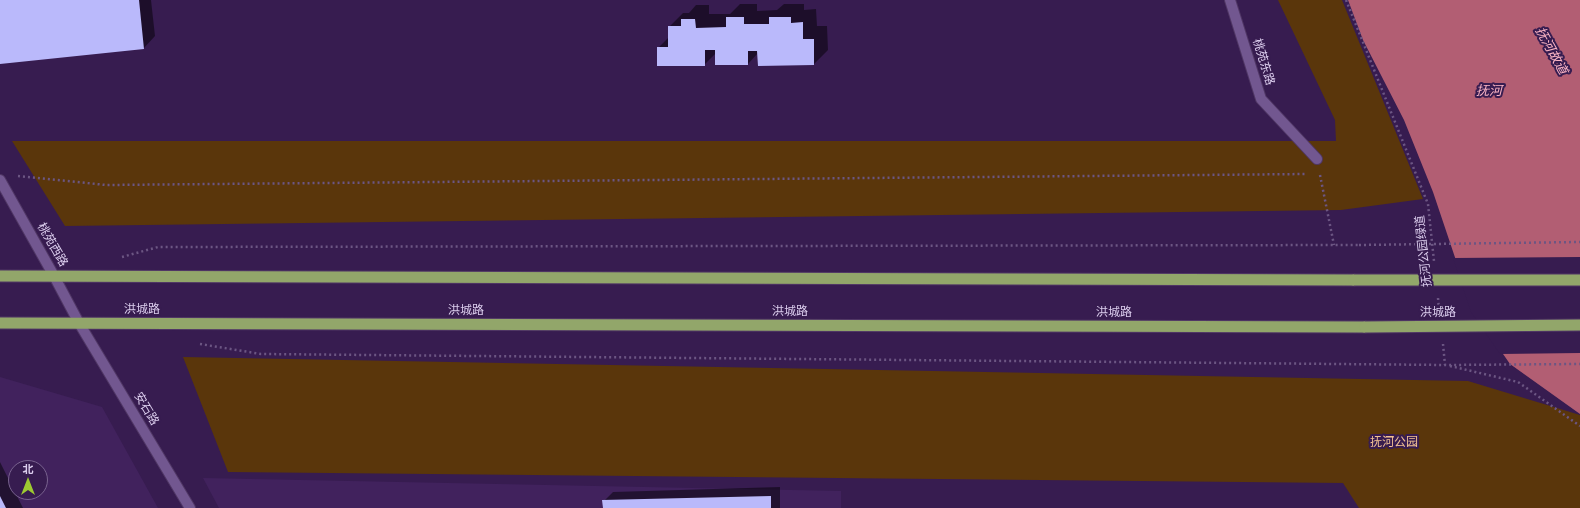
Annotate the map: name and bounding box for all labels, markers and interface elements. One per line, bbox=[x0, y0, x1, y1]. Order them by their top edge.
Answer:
water label: 抚河故道 bbox=[1532, 24, 1570, 78]
street label: 桃苑东路 bbox=[1249, 37, 1277, 87]
water label: 抚河 bbox=[1476, 83, 1502, 99]
street label: 抚河公园绿道 bbox=[1413, 214, 1435, 288]
street label: 桃苑西路 bbox=[34, 221, 70, 269]
street label: 洪城路 bbox=[124, 303, 160, 317]
street label: 洪城路 bbox=[448, 304, 484, 318]
street label: 洪城路 bbox=[772, 305, 808, 319]
street label: 洪城路 bbox=[1096, 306, 1132, 320]
street label: 洪城路 bbox=[1420, 306, 1456, 320]
street label: 安石路 bbox=[131, 390, 161, 428]
park label: 抚河公园 bbox=[1370, 436, 1418, 450]
north arrow bbox=[8, 460, 48, 500]
text: 北 bbox=[23, 462, 34, 476]

